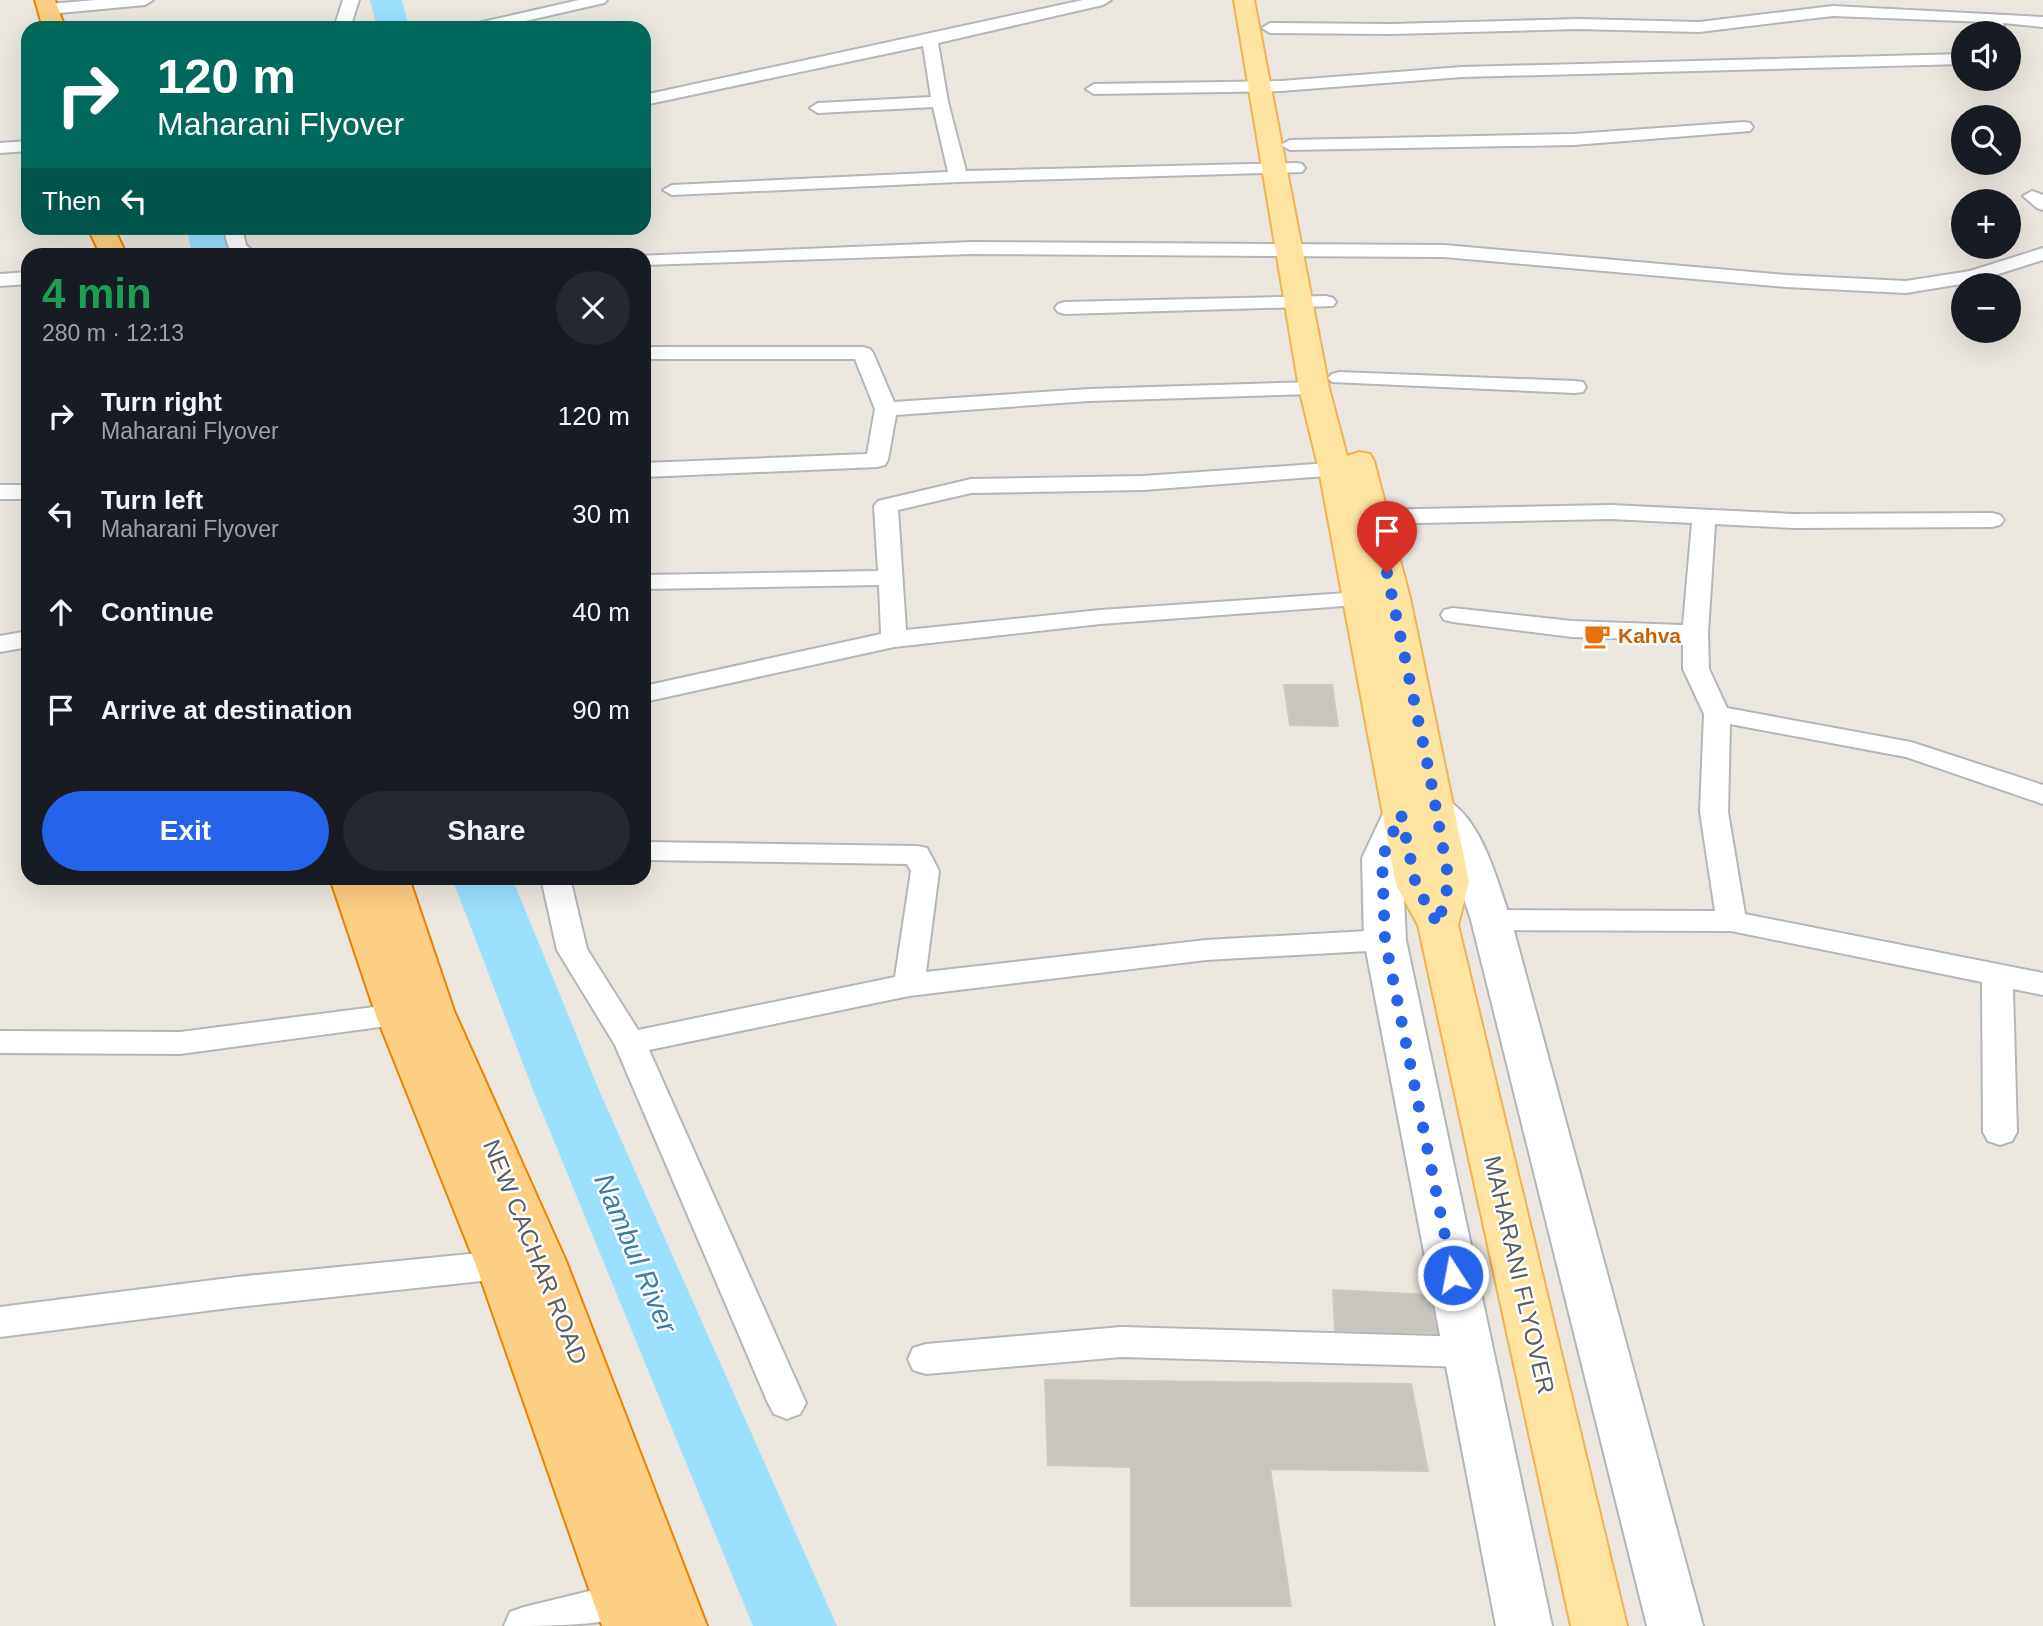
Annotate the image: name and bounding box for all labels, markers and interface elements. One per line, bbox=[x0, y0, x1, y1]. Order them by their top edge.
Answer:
map controls bbox=[1951, 21, 2021, 343]
button: sound bbox=[1951, 21, 2021, 91]
icon: right bbox=[42, 49, 133, 140]
text: 120 m bbox=[157, 49, 296, 103]
button: search bbox=[1951, 105, 2021, 175]
text: Maharani Flyover bbox=[157, 106, 404, 142]
icon: left bbox=[115, 182, 153, 220]
text: Then bbox=[42, 186, 101, 216]
button: + bbox=[1951, 189, 2021, 259]
text: 4 min bbox=[42, 270, 152, 317]
button: close bbox=[556, 271, 630, 345]
button: − bbox=[1951, 273, 2021, 343]
text: 280 m · 12:13 bbox=[42, 320, 184, 346]
text: Turn right bbox=[101, 387, 222, 417]
icon: right bbox=[42, 397, 80, 435]
text: 120 m bbox=[558, 401, 630, 431]
text: Maharani Flyover bbox=[101, 418, 279, 444]
text: Turn left bbox=[101, 485, 203, 515]
icon: left bbox=[42, 495, 80, 533]
text: 30 m bbox=[572, 499, 630, 529]
pin bbox=[1357, 501, 1417, 573]
icon: arrive bbox=[1368, 512, 1406, 550]
text: Maharani Flyover bbox=[101, 516, 279, 542]
icon: ahead bbox=[42, 593, 80, 631]
text: Continue bbox=[101, 597, 214, 627]
text: 40 m bbox=[572, 597, 630, 627]
cafe icon: Kahva bbox=[1582, 621, 1612, 651]
place label: Kahva bbox=[1618, 624, 1681, 647]
icon: arrive bbox=[42, 691, 80, 729]
text: Arrive at destination bbox=[101, 695, 352, 725]
text: 90 m bbox=[572, 695, 630, 725]
button: Exit bbox=[42, 791, 329, 871]
button: Share bbox=[343, 791, 630, 871]
street label: NEW CACHAR ROAD bbox=[478, 1135, 593, 1368]
street label: MAHARANI FLYOVER bbox=[1479, 1153, 1560, 1397]
water label: Nambul River bbox=[588, 1169, 684, 1339]
position arrow bbox=[1416, 1238, 1490, 1312]

